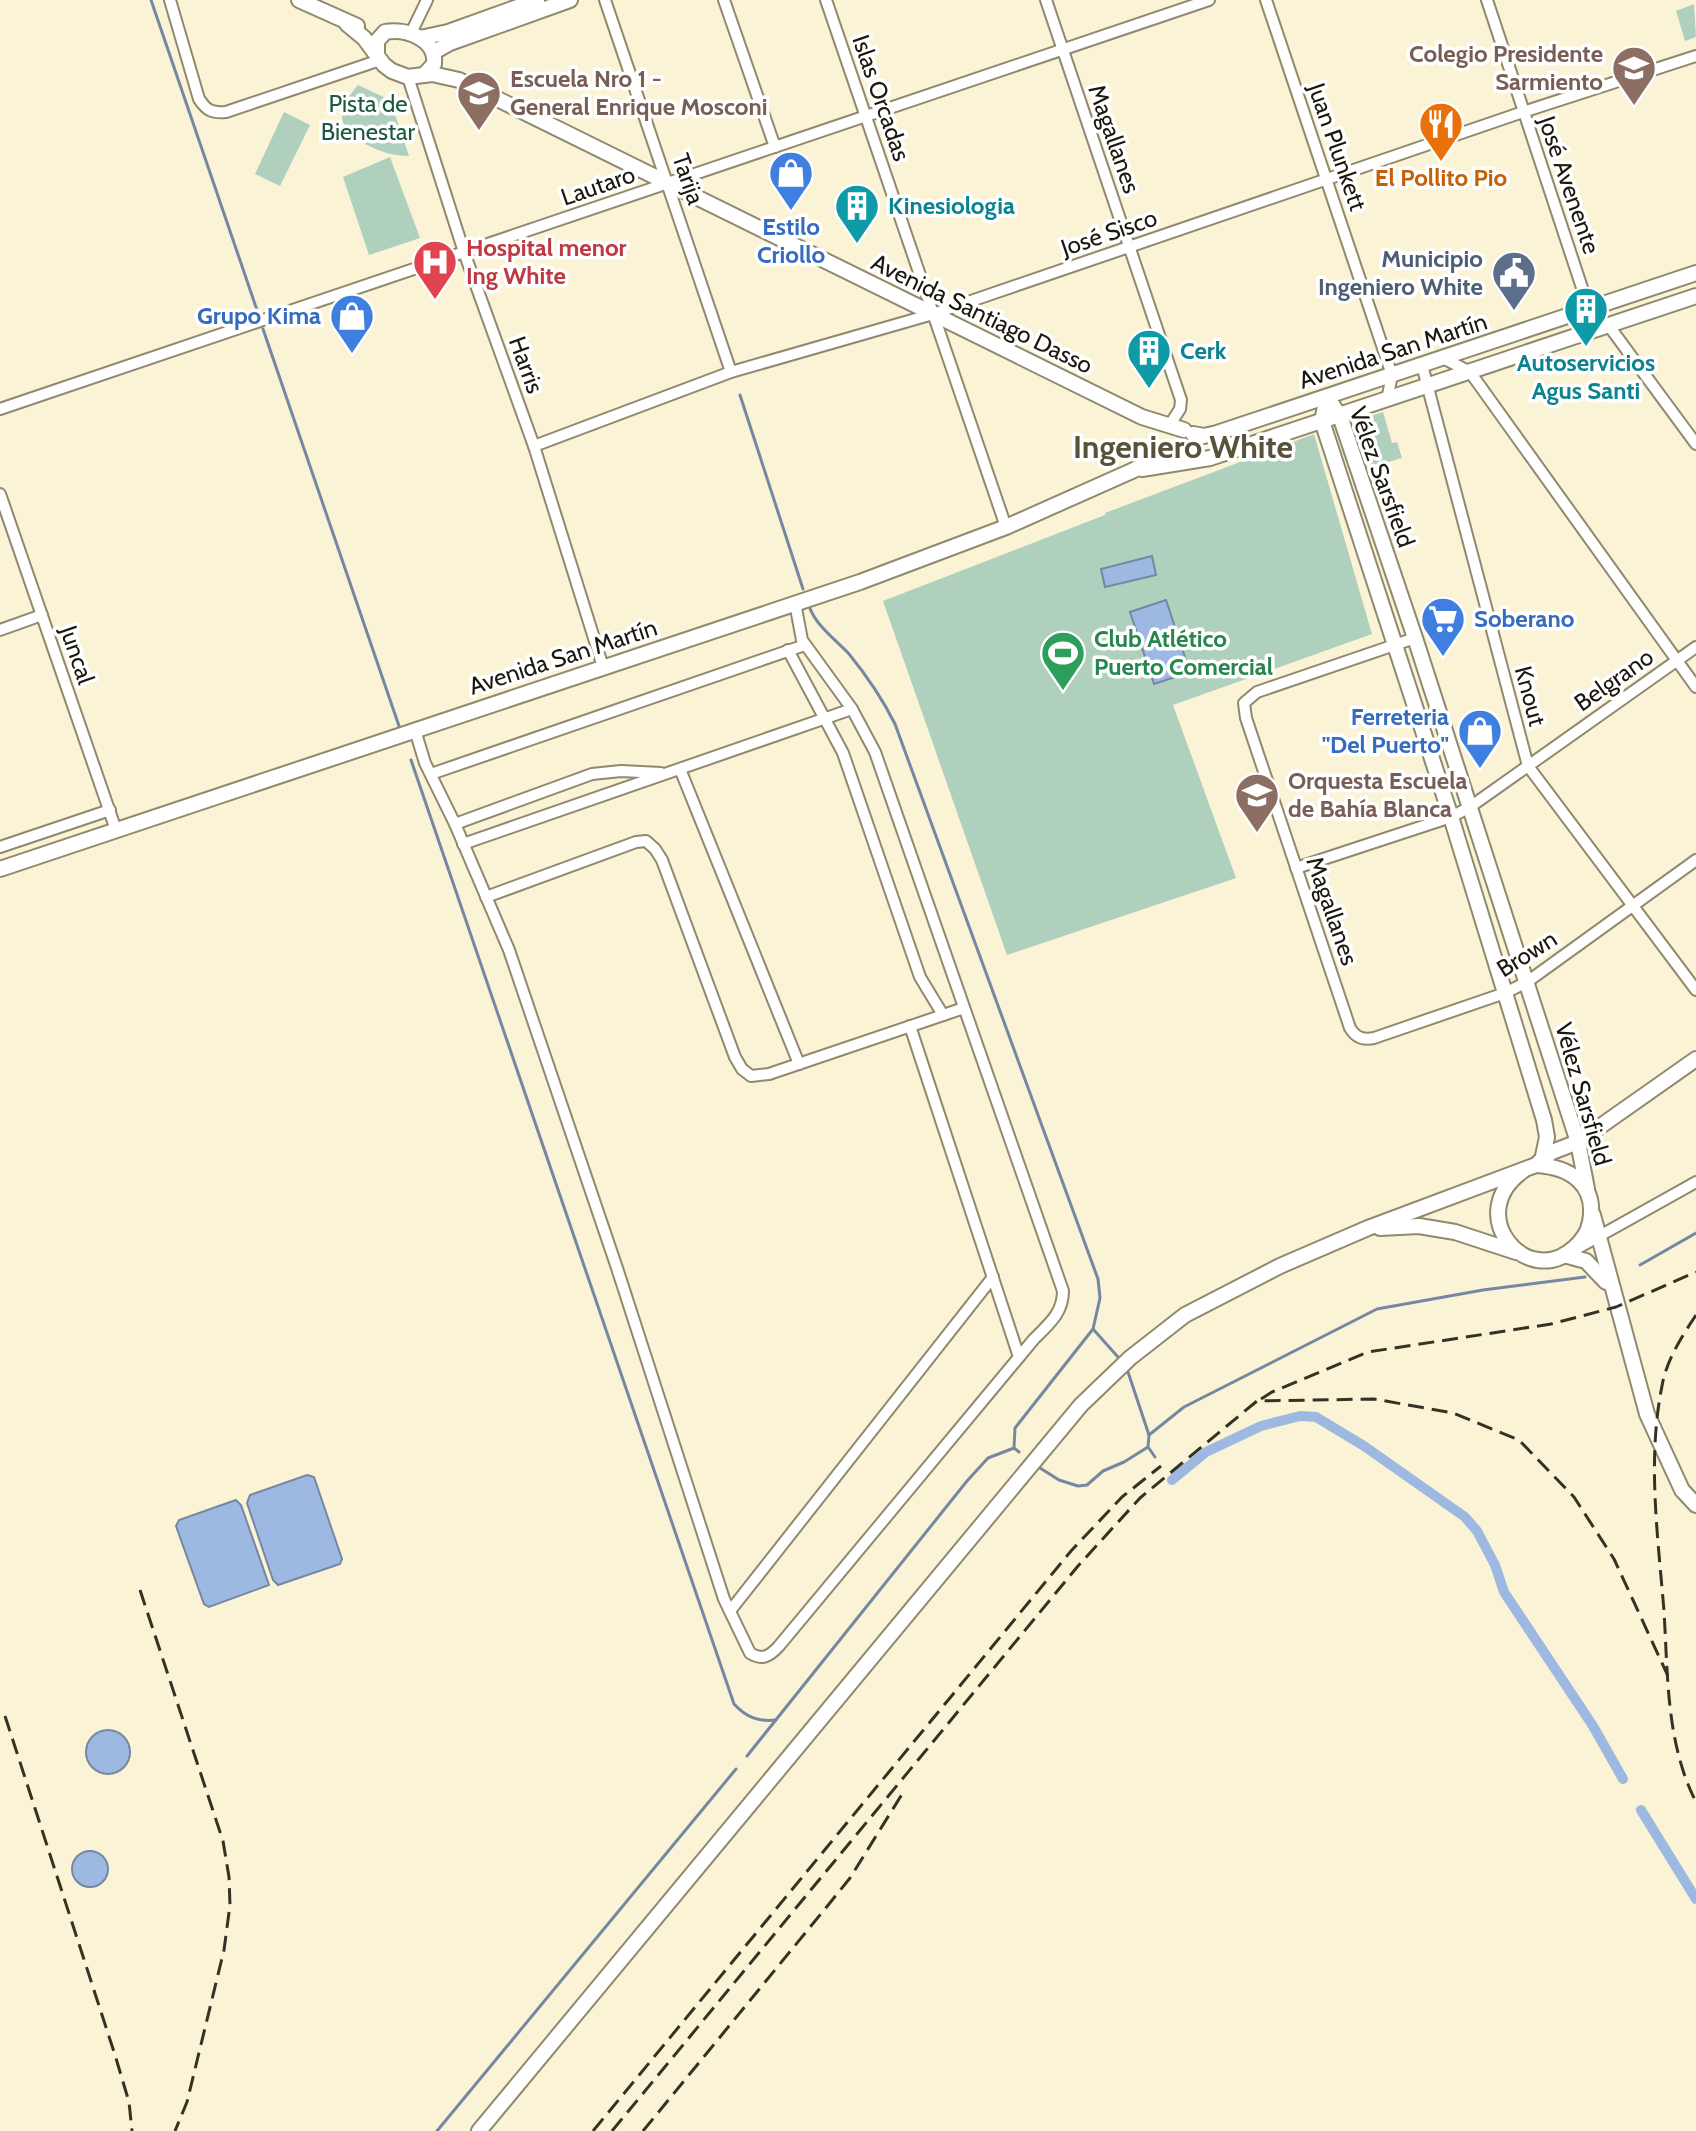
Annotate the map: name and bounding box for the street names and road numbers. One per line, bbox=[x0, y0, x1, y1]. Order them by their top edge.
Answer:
street label: Islas Orcadas bbox=[846, 31, 917, 165]
street label: Juan Plunkett bbox=[1302, 78, 1373, 214]
street label: Magallanes bbox=[1082, 81, 1147, 197]
street label: José Avenente bbox=[1532, 111, 1607, 257]
street label: Tarija bbox=[666, 149, 711, 209]
street label: Lautaro bbox=[557, 159, 639, 212]
street label: José Sisco bbox=[1056, 203, 1161, 263]
street label: Avenida Santiago Dasso bbox=[867, 247, 1098, 380]
street label: Avenida San Martín bbox=[1295, 306, 1491, 395]
street label: Harris bbox=[503, 332, 550, 397]
street label: Vélez Sarsfield bbox=[1344, 403, 1421, 551]
street label: Avenida San Martín bbox=[465, 612, 661, 701]
street label: Juncal bbox=[54, 621, 101, 688]
street label: Belgrano bbox=[1569, 642, 1659, 717]
street label: Knout bbox=[1509, 663, 1552, 729]
street label: Magallanes bbox=[1300, 853, 1365, 969]
street label: Brown bbox=[1491, 924, 1562, 983]
street label: Vélez Sarsfield bbox=[1549, 1019, 1618, 1169]

